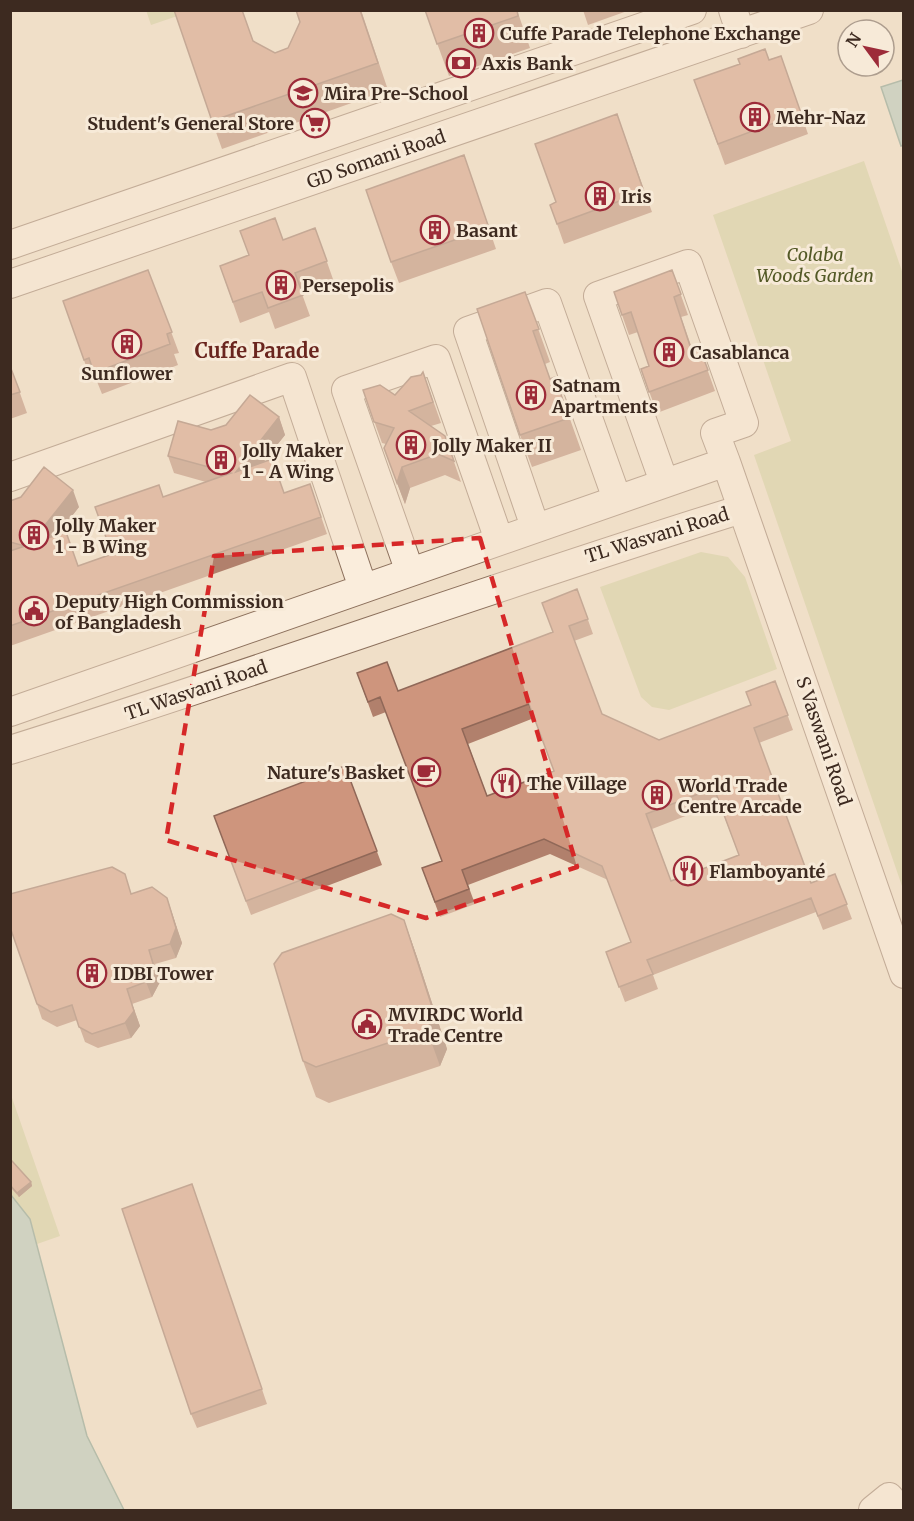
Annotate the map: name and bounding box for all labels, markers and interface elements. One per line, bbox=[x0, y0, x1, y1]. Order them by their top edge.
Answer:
building icon: Cuffe Parade Telephone Exchange bbox=[463, 17, 495, 49]
north arrow bbox=[836, 18, 896, 78]
place label: Cuffe Parade Telephone Exchange bbox=[500, 22, 801, 45]
text: N bbox=[842, 29, 865, 51]
bank icon: Axis Bank bbox=[445, 47, 477, 79]
place label: Axis Bank bbox=[481, 52, 573, 75]
school or university icon: Mira Pre-School bbox=[287, 77, 319, 109]
place label: Mira Pre-School bbox=[324, 82, 469, 105]
building icon: Mehr-Naz bbox=[739, 101, 771, 133]
place label: Mehr-Naz bbox=[776, 106, 866, 129]
supermarket icon: Student's General Store bbox=[299, 107, 331, 139]
place label: Student's General Store bbox=[87, 112, 294, 135]
street label: GD Somani Road bbox=[304, 124, 449, 194]
building icon: Iris bbox=[584, 180, 616, 212]
place label: Iris bbox=[621, 185, 652, 208]
building icon: Basant bbox=[419, 214, 451, 246]
place label: Basant bbox=[456, 219, 519, 242]
park label: Colaba Woods Garden bbox=[756, 243, 874, 287]
building icon: Persepolis bbox=[265, 269, 297, 301]
place label: Persepolis bbox=[302, 274, 394, 297]
building icon: Sunflower bbox=[111, 328, 143, 360]
building icon: Casablanca bbox=[653, 336, 685, 368]
district label: Cuffe Parade bbox=[195, 338, 319, 363]
place label: Casablanca bbox=[690, 341, 790, 364]
place label: Sunflower bbox=[81, 362, 173, 385]
place label: Satnam Apartments bbox=[551, 374, 658, 418]
building icon: Satnam Apartments bbox=[515, 379, 547, 411]
building icon: Jolly Maker II bbox=[395, 429, 427, 461]
place label: Jolly Maker II bbox=[431, 434, 552, 457]
place label: Jolly Maker 1 - A Wing bbox=[241, 439, 343, 483]
building icon: Jolly Maker 1 - A Wing bbox=[205, 444, 237, 476]
street label: TL Wasvani Road bbox=[582, 502, 732, 568]
place label: Jolly Maker 1 - B Wing bbox=[54, 514, 156, 558]
building icon: Jolly Maker 1 - B Wing bbox=[18, 519, 50, 551]
place label: Deputy High Commission of Bangladesh bbox=[55, 590, 284, 634]
public building icon: Deputy High Commission of Bangladesh bbox=[18, 595, 50, 627]
street label: TL Wasvani Road bbox=[122, 655, 270, 725]
street label: S Vaswani Road bbox=[791, 673, 857, 809]
cafe icon: Nature's Basket bbox=[410, 756, 442, 788]
place label: Nature's Basket bbox=[267, 761, 406, 784]
restaurant icon: The Village bbox=[490, 767, 522, 799]
place label: The Village bbox=[527, 772, 627, 795]
place label: World Trade Centre Arcade bbox=[677, 774, 802, 818]
building icon: World Trade Centre Arcade bbox=[641, 779, 673, 811]
restaurant icon: Flamboyanté bbox=[672, 855, 704, 887]
place label: Flamboyanté bbox=[709, 860, 826, 883]
building icon: IDBI Tower bbox=[76, 957, 108, 989]
place label: IDBI Tower bbox=[113, 962, 214, 985]
place label: MVIRDC World Trade Centre bbox=[388, 1003, 523, 1047]
public building icon: MVIRDC World Trade Centre bbox=[351, 1008, 383, 1040]

